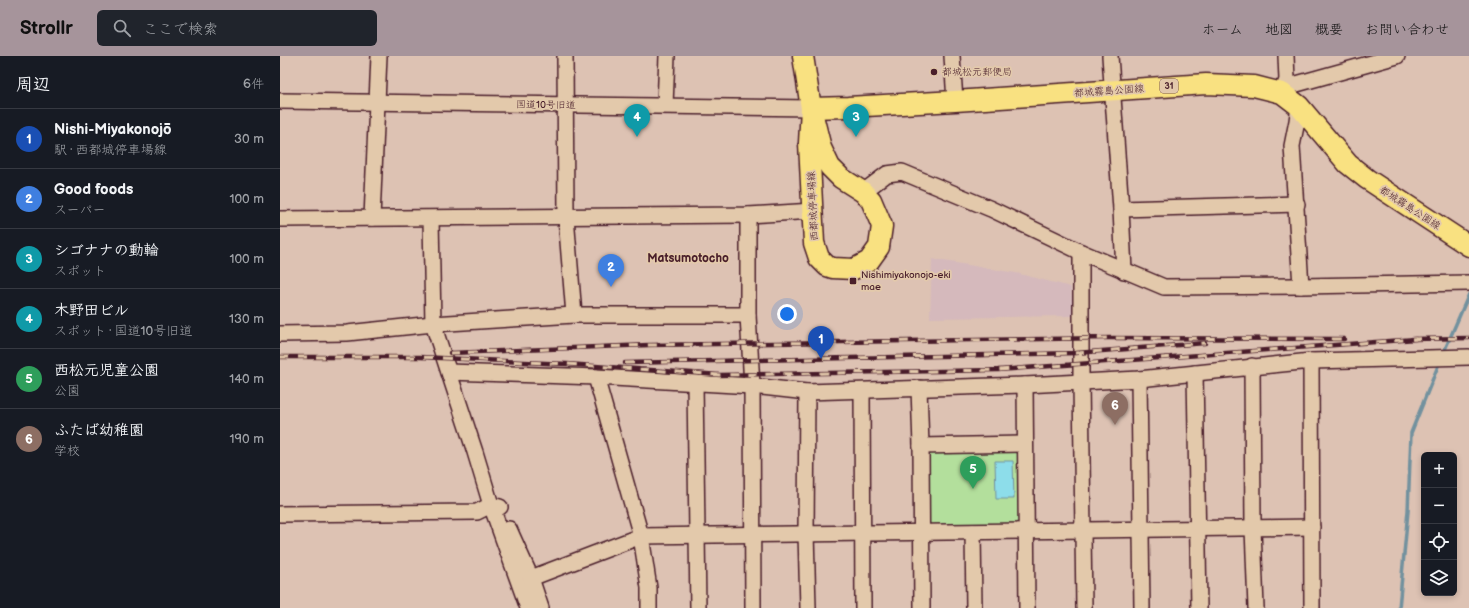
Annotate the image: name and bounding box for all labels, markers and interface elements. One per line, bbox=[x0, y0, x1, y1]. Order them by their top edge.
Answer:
search box bbox=[97, 10, 377, 46]
text: Strollr bbox=[20, 17, 73, 40]
icon: search bbox=[111, 17, 133, 39]
text: ここで検索 bbox=[143, 20, 218, 39]
text: ホーム bbox=[1202, 21, 1243, 38]
text: 地図 bbox=[1265, 21, 1293, 38]
text: 概要 bbox=[1315, 21, 1343, 38]
text: お問い合わせ bbox=[1365, 21, 1449, 38]
place label: 都城松元郵便局 bbox=[942, 66, 1012, 78]
marker: 都城松元郵便局 bbox=[929, 67, 939, 77]
text: 周辺 bbox=[16, 75, 50, 95]
text: 6件 bbox=[243, 76, 264, 92]
road number: 31 bbox=[1160, 79, 1178, 93]
street label: 都城霧島公園線 bbox=[1074, 83, 1144, 99]
street label: 国道10号旧道 bbox=[516, 98, 576, 112]
pin: 4 bbox=[624, 104, 650, 137]
pin: 3 bbox=[843, 104, 869, 137]
text: Nishi-Miyakonojō bbox=[54, 120, 172, 139]
text: 1 bbox=[26, 131, 32, 147]
text: 30 m bbox=[234, 131, 264, 147]
text: 駅 · 西都城停車場線 bbox=[54, 142, 166, 158]
street label: 西都城停車場線 bbox=[805, 171, 821, 241]
text: Good foods bbox=[54, 180, 133, 199]
street label: 都城霧島公園線 bbox=[1377, 184, 1443, 232]
text: 2 bbox=[25, 191, 33, 207]
text: 100 m bbox=[229, 191, 264, 207]
text: スーパー bbox=[54, 202, 105, 218]
text: シゴナナの動輪 bbox=[54, 241, 159, 260]
text: 3 bbox=[25, 251, 33, 267]
text: 100 m bbox=[229, 251, 264, 267]
district label: Matsumotocho bbox=[647, 251, 729, 266]
pin: 2 bbox=[598, 254, 624, 287]
text: スポット bbox=[54, 263, 106, 279]
place label: Nishimiyakonojo-eki mae bbox=[861, 269, 951, 293]
marker: Nishimiyakonojo-eki mae bbox=[848, 276, 858, 286]
text: 木野田ビル bbox=[54, 301, 129, 320]
your location bbox=[777, 304, 797, 324]
text: 4 bbox=[25, 311, 33, 327]
text: 130 m bbox=[229, 311, 264, 327]
text: スポット · 国道10号旧道 bbox=[54, 323, 192, 339]
pin: 1 bbox=[808, 326, 834, 359]
text: 西松元児童公園 bbox=[54, 361, 159, 380]
text: 5 bbox=[25, 371, 33, 387]
text: 140 m bbox=[229, 371, 264, 387]
text: 公園 bbox=[54, 383, 80, 399]
pin: 6 bbox=[1102, 392, 1128, 425]
text: ふたば幼稚園 bbox=[54, 421, 144, 440]
text: 6 bbox=[25, 431, 33, 447]
text: 190 m bbox=[230, 431, 264, 447]
text: 学校 bbox=[54, 443, 80, 459]
map controls bbox=[1421, 452, 1457, 596]
button: + bbox=[1421, 452, 1457, 488]
pin: 5 bbox=[960, 456, 986, 489]
button: − bbox=[1421, 488, 1457, 524]
button: locate bbox=[1421, 524, 1457, 560]
button: layers bbox=[1421, 560, 1457, 596]

